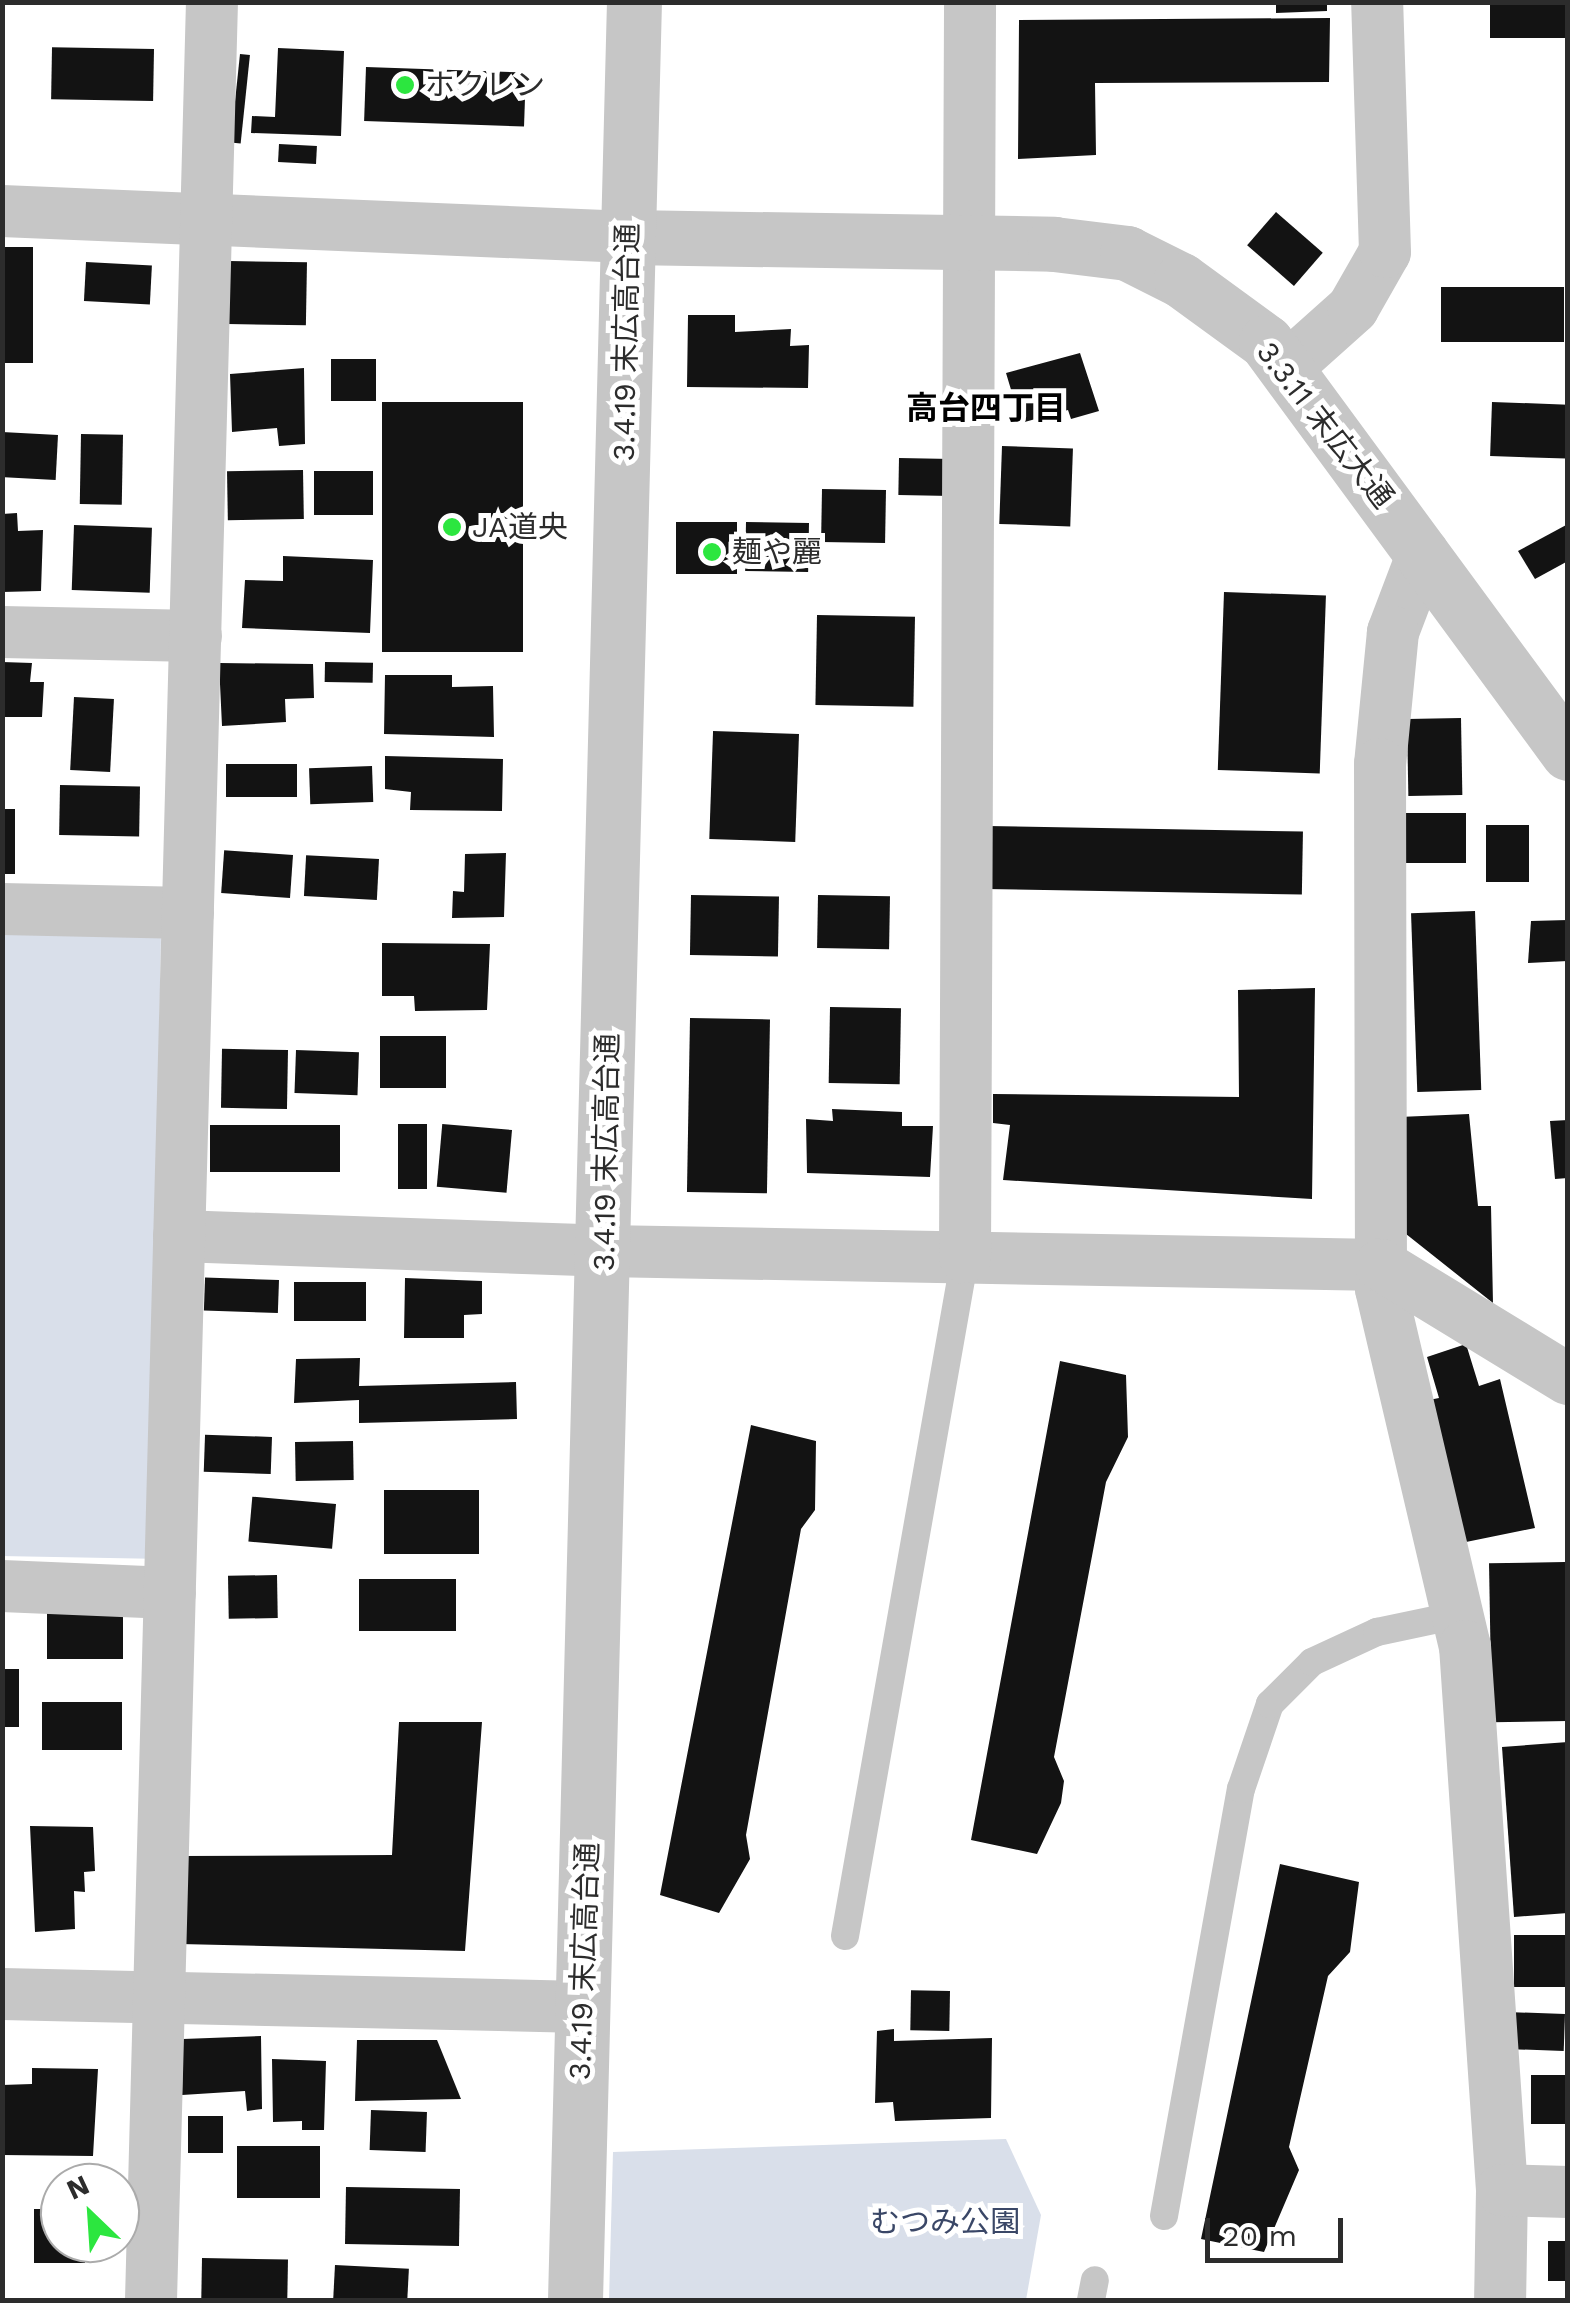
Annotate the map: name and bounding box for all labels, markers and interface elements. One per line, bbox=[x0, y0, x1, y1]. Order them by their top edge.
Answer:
place label: ホクレン bbox=[425, 67, 545, 103]
marker: ホクレン bbox=[394, 74, 416, 96]
street label: 3.4.19 末広高台通 bbox=[606, 223, 646, 461]
street label: 3.3.11 末広大通 bbox=[1249, 335, 1401, 515]
district label: 高台四丁目 bbox=[906, 389, 1066, 427]
place label: JA道央 bbox=[472, 509, 568, 545]
marker: JA道央 bbox=[441, 516, 463, 538]
place label: 麺や麗 bbox=[732, 534, 822, 570]
marker: 麺や麗 bbox=[701, 541, 723, 563]
street label: 3.4.19 末広高台通 bbox=[586, 1033, 626, 1271]
street label: 3.4.19 末広高台通 bbox=[562, 1841, 606, 2081]
north arrow bbox=[40, 2163, 140, 2263]
text: N bbox=[62, 2168, 94, 2207]
scale bar bbox=[1210, 2198, 1348, 2260]
park label: むつみ公園 bbox=[870, 2204, 1020, 2240]
text: 20 m bbox=[1222, 2218, 1297, 2253]

